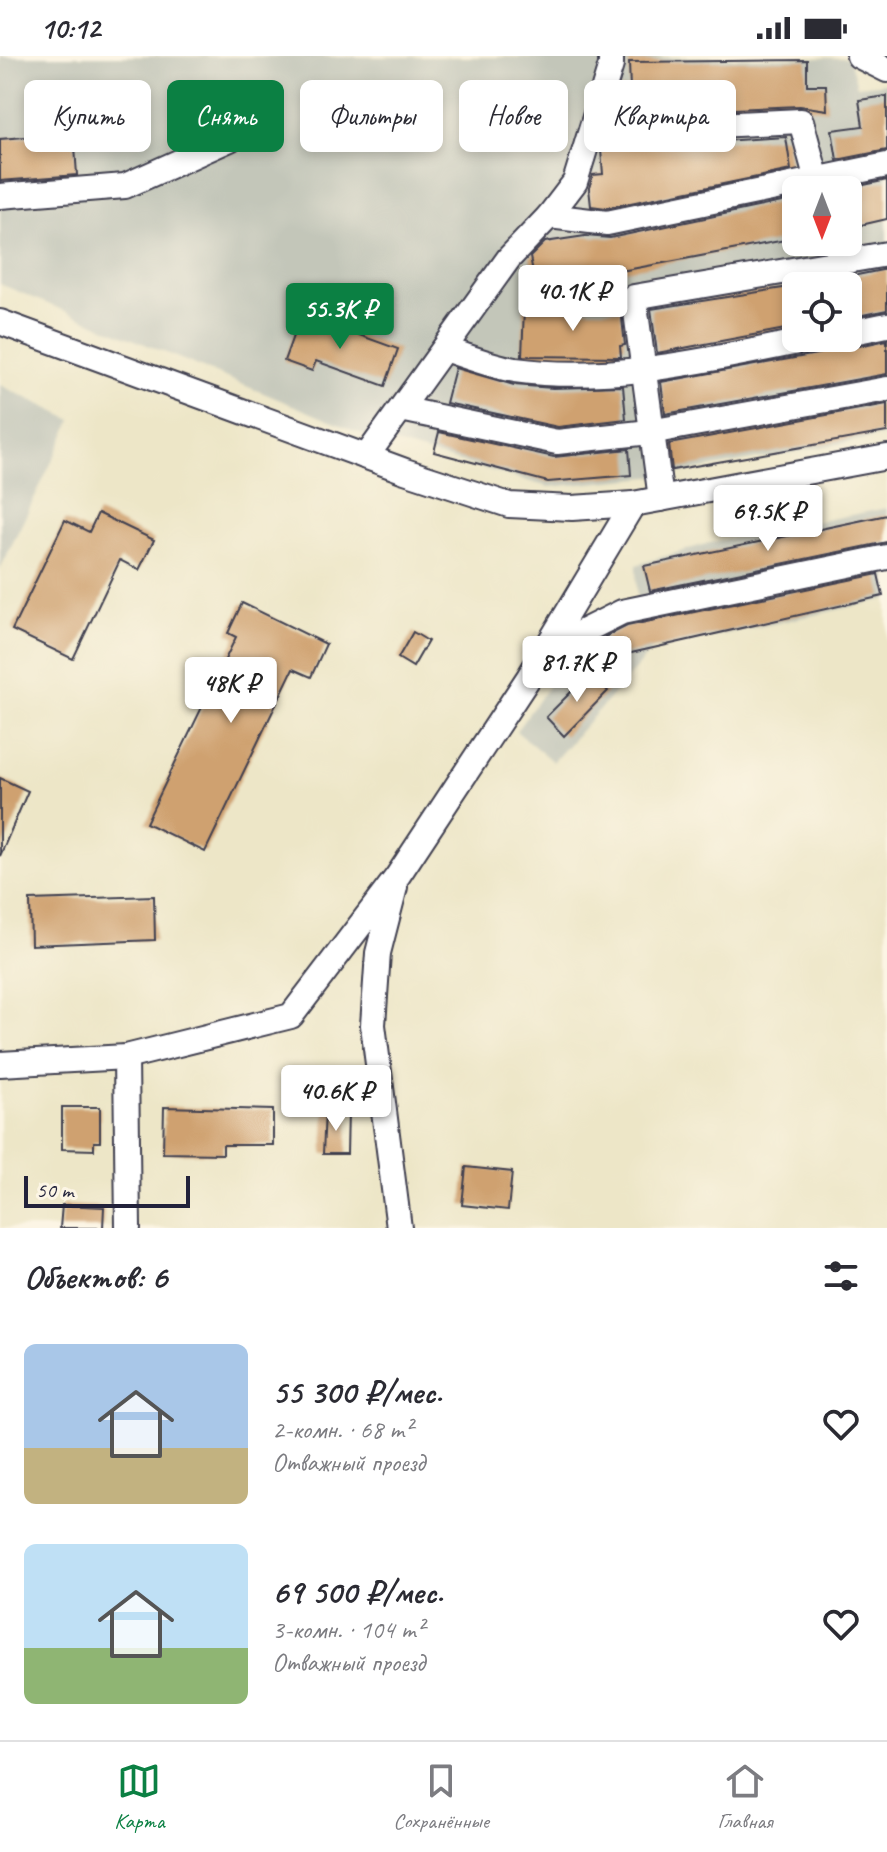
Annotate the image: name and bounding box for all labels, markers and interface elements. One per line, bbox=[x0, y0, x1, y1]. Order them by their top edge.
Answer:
text: 10:12 bbox=[40, 9, 100, 47]
chip: Купить bbox=[24, 80, 151, 152]
chip: Снять bbox=[167, 80, 284, 152]
chip: Фильтры bbox=[300, 80, 443, 152]
chip: Новое bbox=[459, 80, 568, 152]
chip: Квартира bbox=[584, 80, 736, 152]
north arrow bbox=[782, 176, 862, 256]
map controls bbox=[782, 176, 862, 352]
pin: 40.1K ₽ bbox=[499, 265, 647, 333]
button: locate bbox=[782, 272, 862, 352]
text: 40.1K ₽ bbox=[536, 274, 610, 307]
pin: 55.3K ₽ bbox=[266, 283, 414, 351]
text: 55.3K ₽ bbox=[304, 292, 376, 325]
pin: 69.5K ₽ bbox=[694, 485, 842, 553]
text: 69.5K ₽ bbox=[731, 494, 805, 527]
pin: 81.7K ₽ bbox=[503, 636, 651, 704]
text: 81.7K ₽ bbox=[540, 645, 614, 678]
pin: 48K ₽ bbox=[175, 657, 287, 725]
text: 48K ₽ bbox=[203, 666, 259, 699]
pin: 40.6K ₽ bbox=[262, 1065, 410, 1133]
text: 40.6K ₽ bbox=[299, 1074, 373, 1107]
scale bar bbox=[24, 1172, 190, 1208]
text: 50 m bbox=[36, 1176, 73, 1204]
icon: filters bbox=[819, 1254, 863, 1298]
text: Объектов: 6 bbox=[24, 1255, 167, 1298]
text: 55 300 ₽/мес. bbox=[272, 1370, 442, 1413]
icon: home bbox=[88, 1376, 184, 1472]
icon: heart bbox=[819, 1402, 863, 1446]
text: 2-комн. · 68 m² bbox=[272, 1413, 412, 1446]
text: Отважный проезд bbox=[272, 1446, 425, 1479]
text: 69 500 ₽/мес. bbox=[272, 1570, 443, 1613]
icon: home bbox=[88, 1576, 184, 1672]
icon: heart bbox=[819, 1602, 863, 1646]
text: 3-комн. · 104 m² bbox=[272, 1613, 424, 1646]
text: Отважный проезд bbox=[272, 1646, 425, 1679]
tab: Карта bbox=[114, 1759, 165, 1835]
tab: Сохранённые bbox=[393, 1759, 489, 1835]
tab: Главная bbox=[718, 1759, 773, 1835]

